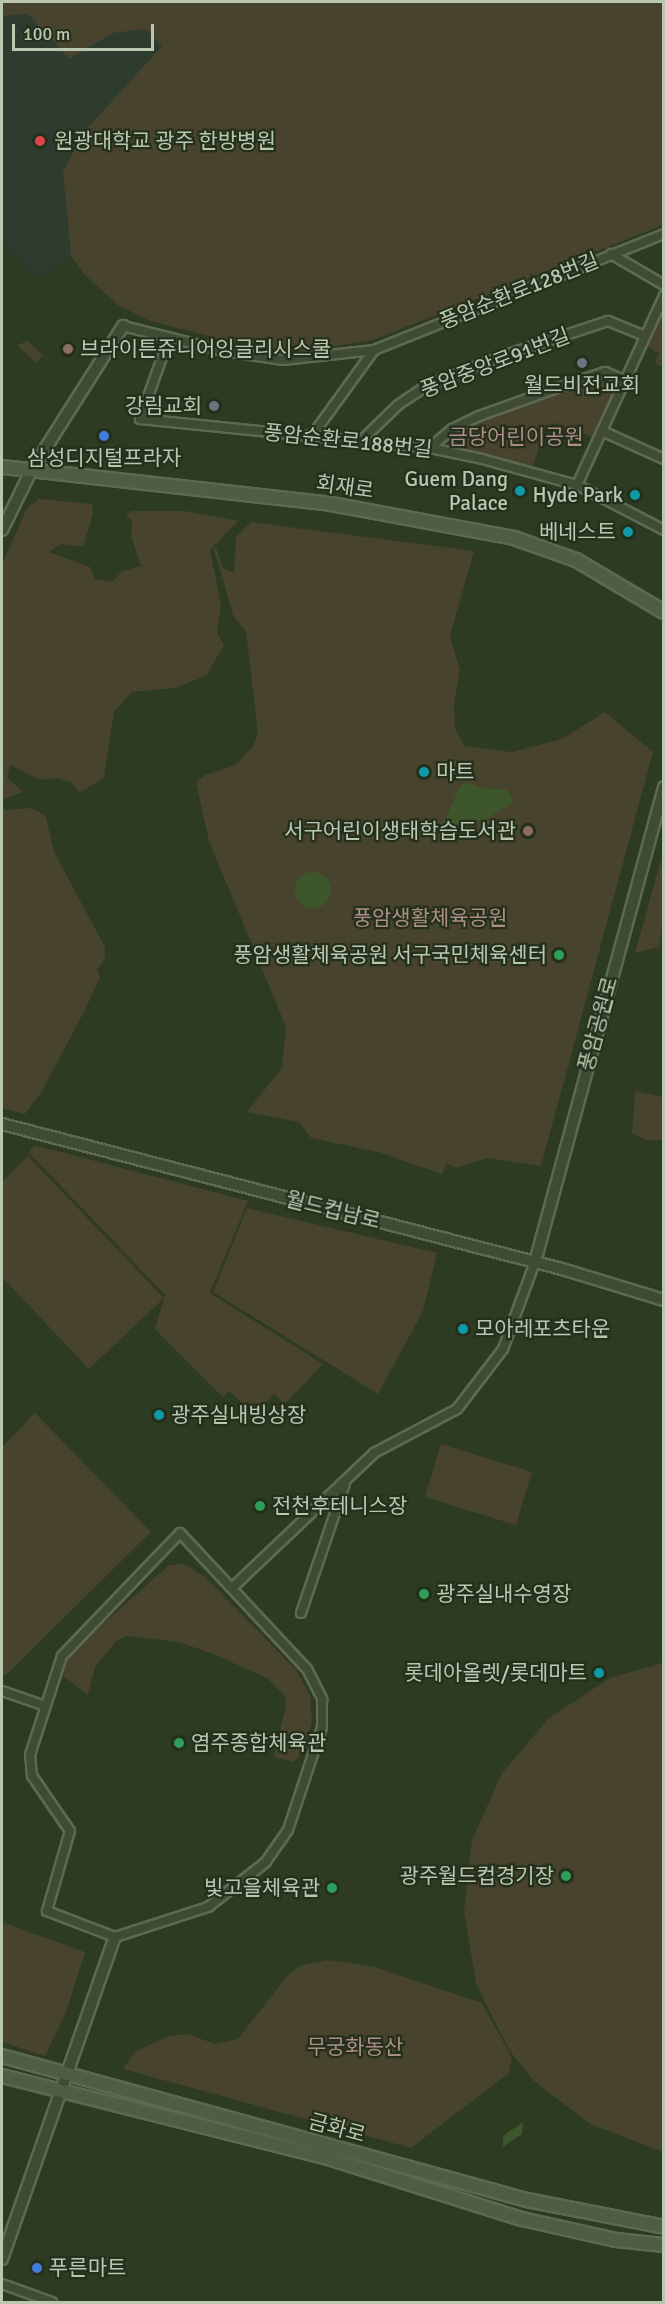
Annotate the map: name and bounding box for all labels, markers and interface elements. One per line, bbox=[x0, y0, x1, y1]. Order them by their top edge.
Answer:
scale bar bbox=[15, 12, 158, 50]
text: 100 m bbox=[23, 23, 70, 45]
place label: 원광대학교 광주 한방병원 bbox=[54, 128, 276, 154]
marker: 원광대학교 광주 한방병원 bbox=[31, 132, 49, 150]
street label: 풍암순환로128번길 bbox=[436, 248, 602, 334]
street label: 풍암중앙로91번길 bbox=[417, 323, 573, 403]
place label: 브라이튼쥬니어잉글리시스쿨 bbox=[80, 336, 331, 362]
marker: 브라이튼쥬니어잉글리시스쿨 bbox=[61, 342, 75, 356]
marker: 월드비전교회 bbox=[575, 356, 589, 370]
place label: 월드비전교회 bbox=[524, 372, 640, 398]
place label: 강림교회 bbox=[125, 393, 202, 419]
marker: 강림교회 bbox=[207, 399, 221, 413]
street label: 풍암순환로188번길 bbox=[263, 420, 433, 462]
park label: 금당어린이공원 bbox=[448, 424, 584, 450]
marker: 삼성디지털프라자 bbox=[97, 429, 111, 443]
place label: 삼성디지털프라자 bbox=[27, 445, 181, 471]
place label: Guem Dang Palace bbox=[405, 466, 508, 516]
street label: 회재로 bbox=[315, 470, 375, 504]
place label: Hyde Park bbox=[533, 482, 623, 508]
marker: Guem Dang Palace bbox=[513, 484, 527, 498]
marker: Hyde Park bbox=[628, 488, 642, 502]
place label: 베네스트 bbox=[539, 519, 616, 545]
marker: 베네스트 bbox=[621, 525, 635, 539]
place label: 마트 bbox=[436, 759, 475, 785]
marker: 마트 bbox=[417, 765, 431, 779]
place label: 서구어린이생태학습도서관 bbox=[284, 818, 516, 844]
marker: 서구어린이생태학습도서관 bbox=[521, 824, 535, 838]
park label: 풍암생활체육공원 bbox=[353, 905, 507, 931]
place label: 풍암생활체육공원 서구국민체육센터 bbox=[233, 942, 547, 968]
marker: 풍암생활체육공원 서구국민체육센터 bbox=[552, 948, 566, 962]
street label: 풍암공원로 bbox=[573, 974, 623, 1074]
street label: 월드컵남로 bbox=[283, 1186, 383, 1234]
place label: 모아레포츠타운 bbox=[475, 1316, 610, 1342]
marker: 모아레포츠타운 bbox=[456, 1322, 470, 1336]
place label: 광주실내빙상장 bbox=[171, 1402, 306, 1428]
marker: 광주실내빙상장 bbox=[152, 1408, 166, 1422]
place label: 전천후테니스장 bbox=[272, 1493, 407, 1519]
marker: 전천후테니스장 bbox=[253, 1499, 267, 1513]
place label: 광주실내수영장 bbox=[436, 1581, 571, 1607]
marker: 광주실내수영장 bbox=[417, 1587, 431, 1601]
place label: 롯데아올렛/롯데마트 bbox=[404, 1660, 587, 1686]
marker: 롯데아올렛/롯데마트 bbox=[592, 1666, 606, 1680]
place label: 염주종합체육관 bbox=[191, 1730, 326, 1756]
marker: 염주종합체육관 bbox=[172, 1736, 186, 1750]
place label: 광주월드컵경기장 bbox=[399, 1863, 554, 1889]
marker: 광주월드컵경기장 bbox=[559, 1869, 573, 1883]
place label: 빛고을체육관 bbox=[204, 1875, 320, 1901]
marker: 빛고을체육관 bbox=[325, 1881, 339, 1895]
park label: 무궁화동산 bbox=[307, 2034, 403, 2060]
street label: 금화로 bbox=[306, 2108, 368, 2148]
place label: 푸른마트 bbox=[49, 2255, 126, 2281]
marker: 푸른마트 bbox=[30, 2261, 44, 2275]

